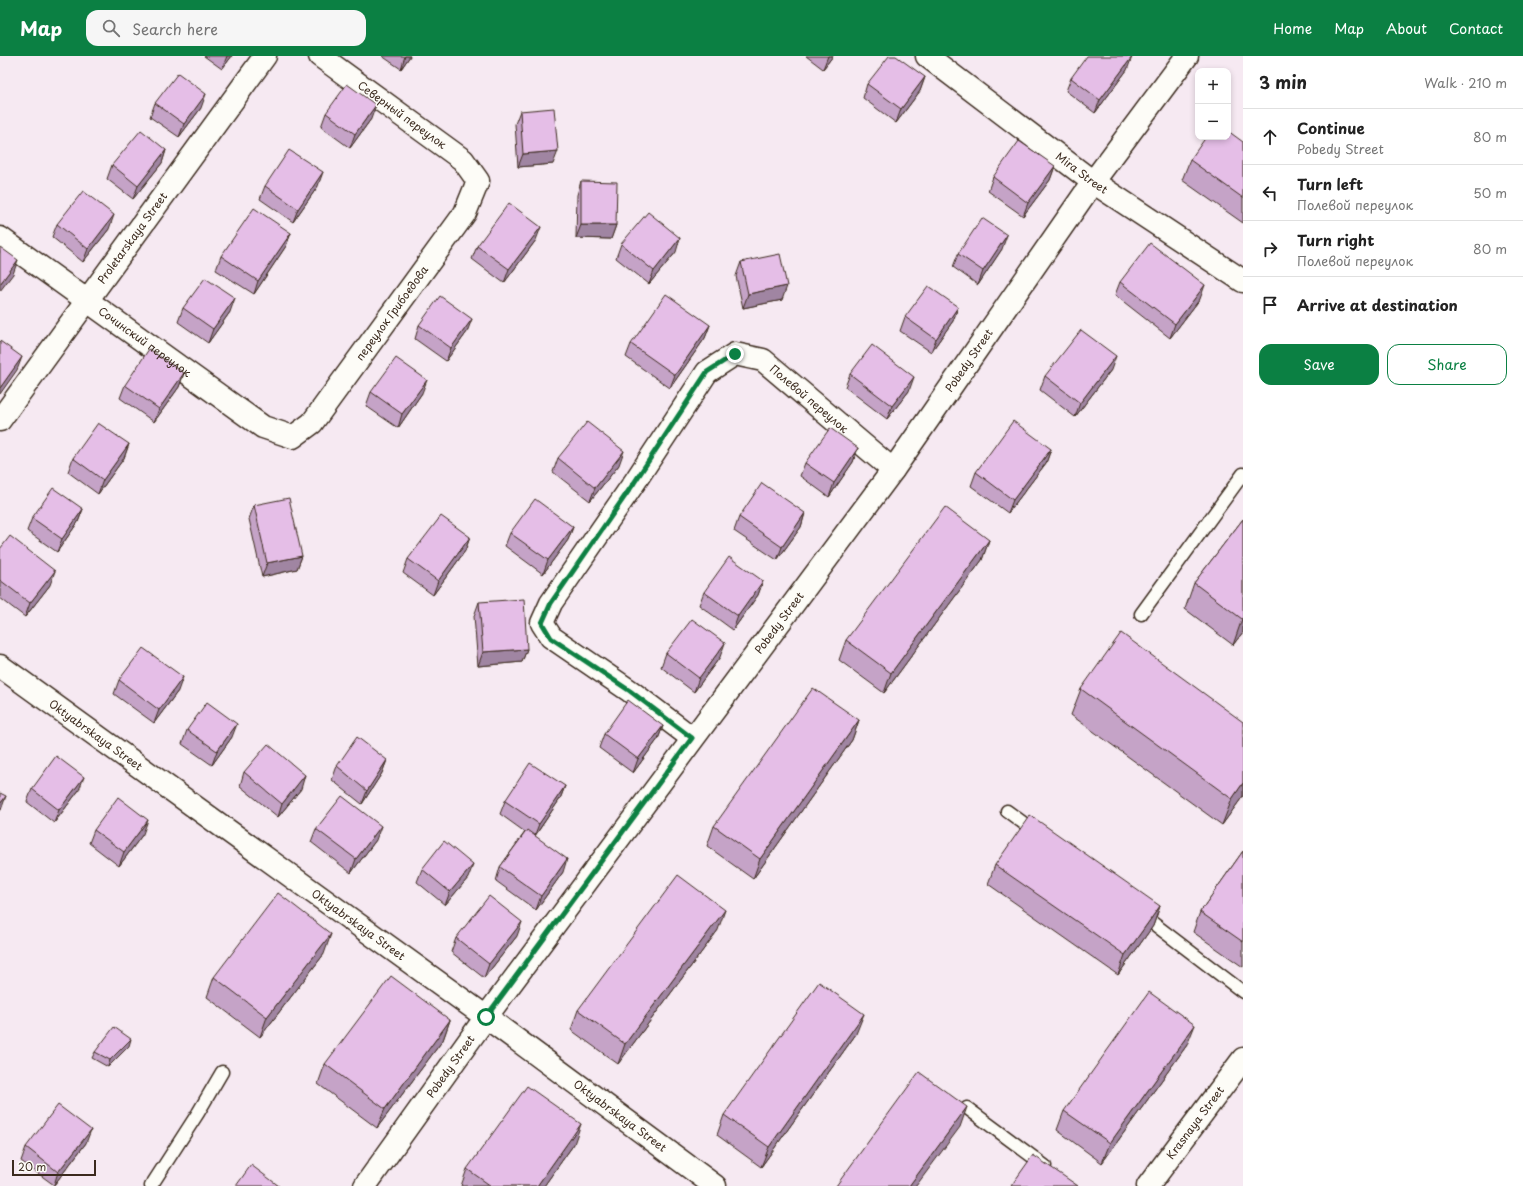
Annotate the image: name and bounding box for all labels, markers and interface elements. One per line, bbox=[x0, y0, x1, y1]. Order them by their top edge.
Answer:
search box bbox=[86, 10, 366, 46]
text: Map bbox=[20, 14, 62, 42]
icon: search bbox=[100, 17, 122, 39]
text: Search here bbox=[132, 17, 218, 40]
text: Home bbox=[1273, 18, 1312, 39]
text: Map bbox=[1334, 18, 1364, 39]
text: About bbox=[1386, 18, 1427, 39]
text: Contact bbox=[1449, 18, 1503, 39]
map controls bbox=[1195, 68, 1231, 140]
button: + bbox=[1195, 68, 1231, 104]
text: 3 min bbox=[1259, 69, 1307, 95]
text: Walk · 210 m bbox=[1424, 73, 1507, 92]
street label: Северный переулок bbox=[354, 76, 451, 153]
button: − bbox=[1195, 104, 1231, 140]
text: Continue bbox=[1297, 116, 1365, 139]
icon: ahead bbox=[1259, 126, 1281, 148]
text: 80 m bbox=[1473, 127, 1507, 146]
text: Pobedy Street bbox=[1297, 139, 1384, 158]
street label: Mira Street bbox=[1052, 148, 1112, 198]
text: Turn left bbox=[1297, 172, 1363, 195]
icon: left bbox=[1259, 182, 1281, 204]
text: 50 m bbox=[1473, 183, 1507, 202]
street label: Proletarskaya Street bbox=[93, 188, 171, 287]
text: Полевой переулок bbox=[1297, 195, 1413, 214]
text: Turn right bbox=[1297, 228, 1374, 251]
icon: right bbox=[1259, 238, 1281, 260]
text: 80 m bbox=[1473, 239, 1507, 258]
text: Полевой переулок bbox=[1297, 251, 1413, 270]
street label: переулок Грибоедова bbox=[351, 262, 432, 364]
text: Arrive at destination bbox=[1297, 293, 1458, 316]
icon: arrive bbox=[1259, 294, 1281, 316]
street label: Сочинский переулок bbox=[95, 302, 195, 381]
street label: Pobedy Street bbox=[941, 325, 997, 395]
button: Save bbox=[1259, 344, 1379, 385]
button: Share bbox=[1387, 344, 1507, 385]
route end bbox=[726, 345, 744, 363]
street label: Полевой переулок bbox=[766, 360, 853, 437]
street label: Pobedy Street bbox=[750, 588, 808, 657]
street label: Oktyabrskaya Street bbox=[46, 695, 147, 775]
street label: Oktyabrskaya Street bbox=[308, 885, 409, 964]
route start bbox=[477, 1008, 495, 1026]
street label: Pobedy Street bbox=[422, 1031, 479, 1101]
street label: Oktyabrskaya Street bbox=[570, 1075, 671, 1156]
street label: Krasnaya Street bbox=[1162, 1082, 1228, 1163]
scale bar bbox=[12, 1158, 96, 1177]
text: 20 m bbox=[18, 1158, 46, 1175]

